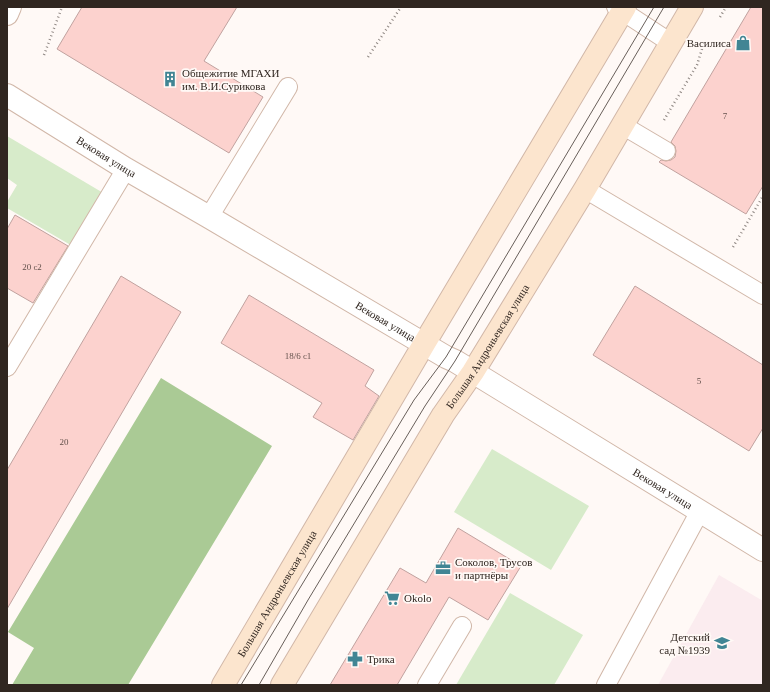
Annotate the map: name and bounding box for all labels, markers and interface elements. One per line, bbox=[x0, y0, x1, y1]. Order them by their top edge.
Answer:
shop icon: Василиса bbox=[734, 34, 752, 52]
place label: Василиса bbox=[687, 37, 731, 49]
place label: Общежитие МГАХИ им. В.И.Сурикова bbox=[182, 67, 280, 92]
building icon: Общежитие МГАХИ им. В.И.Сурикова bbox=[161, 70, 179, 88]
house number: 7 bbox=[723, 111, 728, 121]
street label: Вековая улица bbox=[75, 134, 138, 180]
house number: 20 с2 bbox=[22, 262, 42, 272]
street label: Большая Андроньевская улица bbox=[443, 282, 531, 411]
street label: Вековая улица bbox=[353, 299, 418, 344]
house number: 18/6 с1 bbox=[285, 351, 311, 361]
house number: 5 bbox=[697, 376, 702, 386]
house number: 20 bbox=[60, 437, 69, 447]
street label: Вековая улица bbox=[631, 466, 695, 511]
street label: Большая Андроньевская улица bbox=[235, 528, 319, 659]
place label: Соколов, Трусов и партнёры bbox=[455, 556, 532, 581]
office icon: Соколов, Трусов и партнёры bbox=[434, 559, 452, 577]
supermarket icon: Okolo bbox=[383, 589, 401, 607]
place label: Okolo bbox=[404, 592, 432, 604]
place label: Детский сад №1939 bbox=[659, 631, 710, 656]
school or university icon: Детский сад №1939 bbox=[713, 634, 731, 652]
pharmacy icon: Трика bbox=[346, 650, 364, 668]
place label: Трика bbox=[367, 653, 395, 665]

